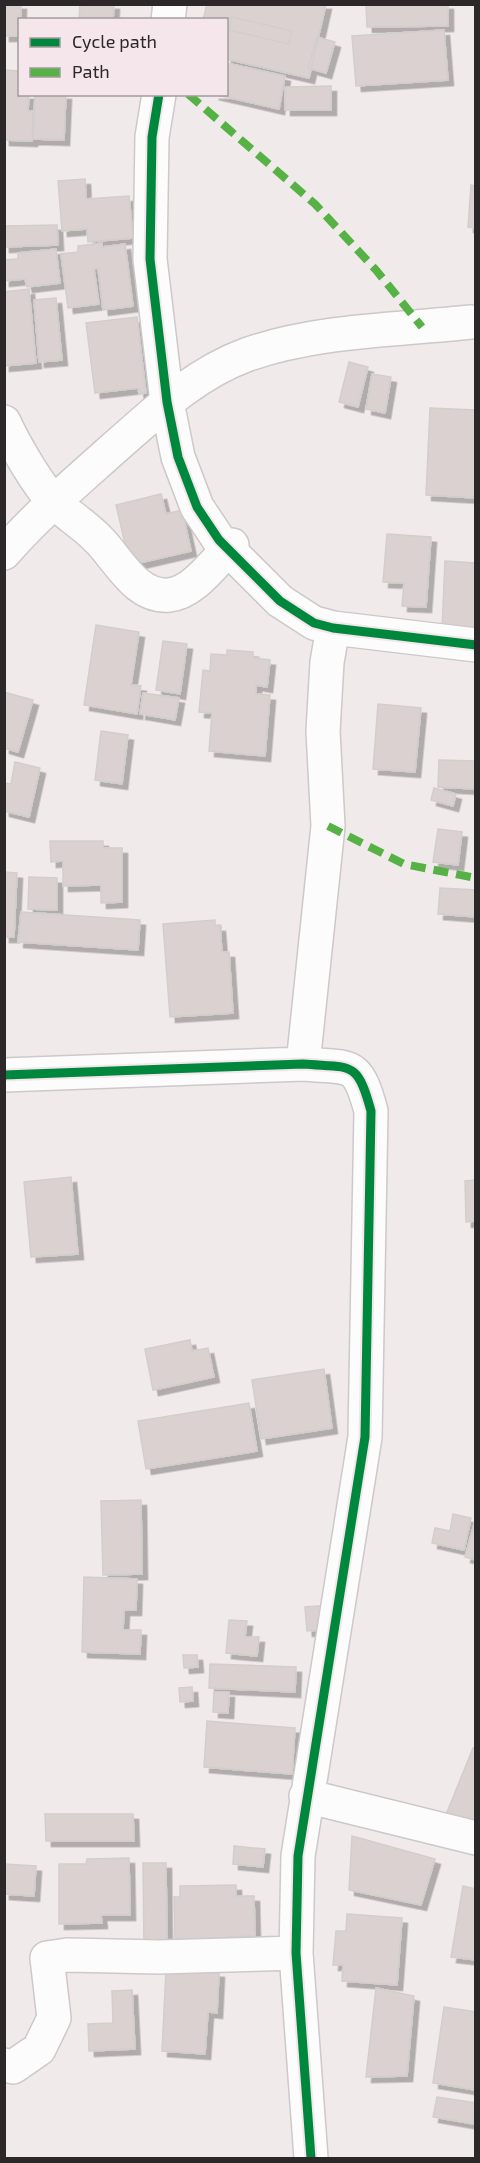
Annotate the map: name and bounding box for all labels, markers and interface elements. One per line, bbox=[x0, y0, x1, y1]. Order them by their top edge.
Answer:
legend bbox=[18, 18, 228, 96]
text: Cycle path bbox=[72, 30, 157, 52]
text: Path bbox=[72, 60, 110, 82]

